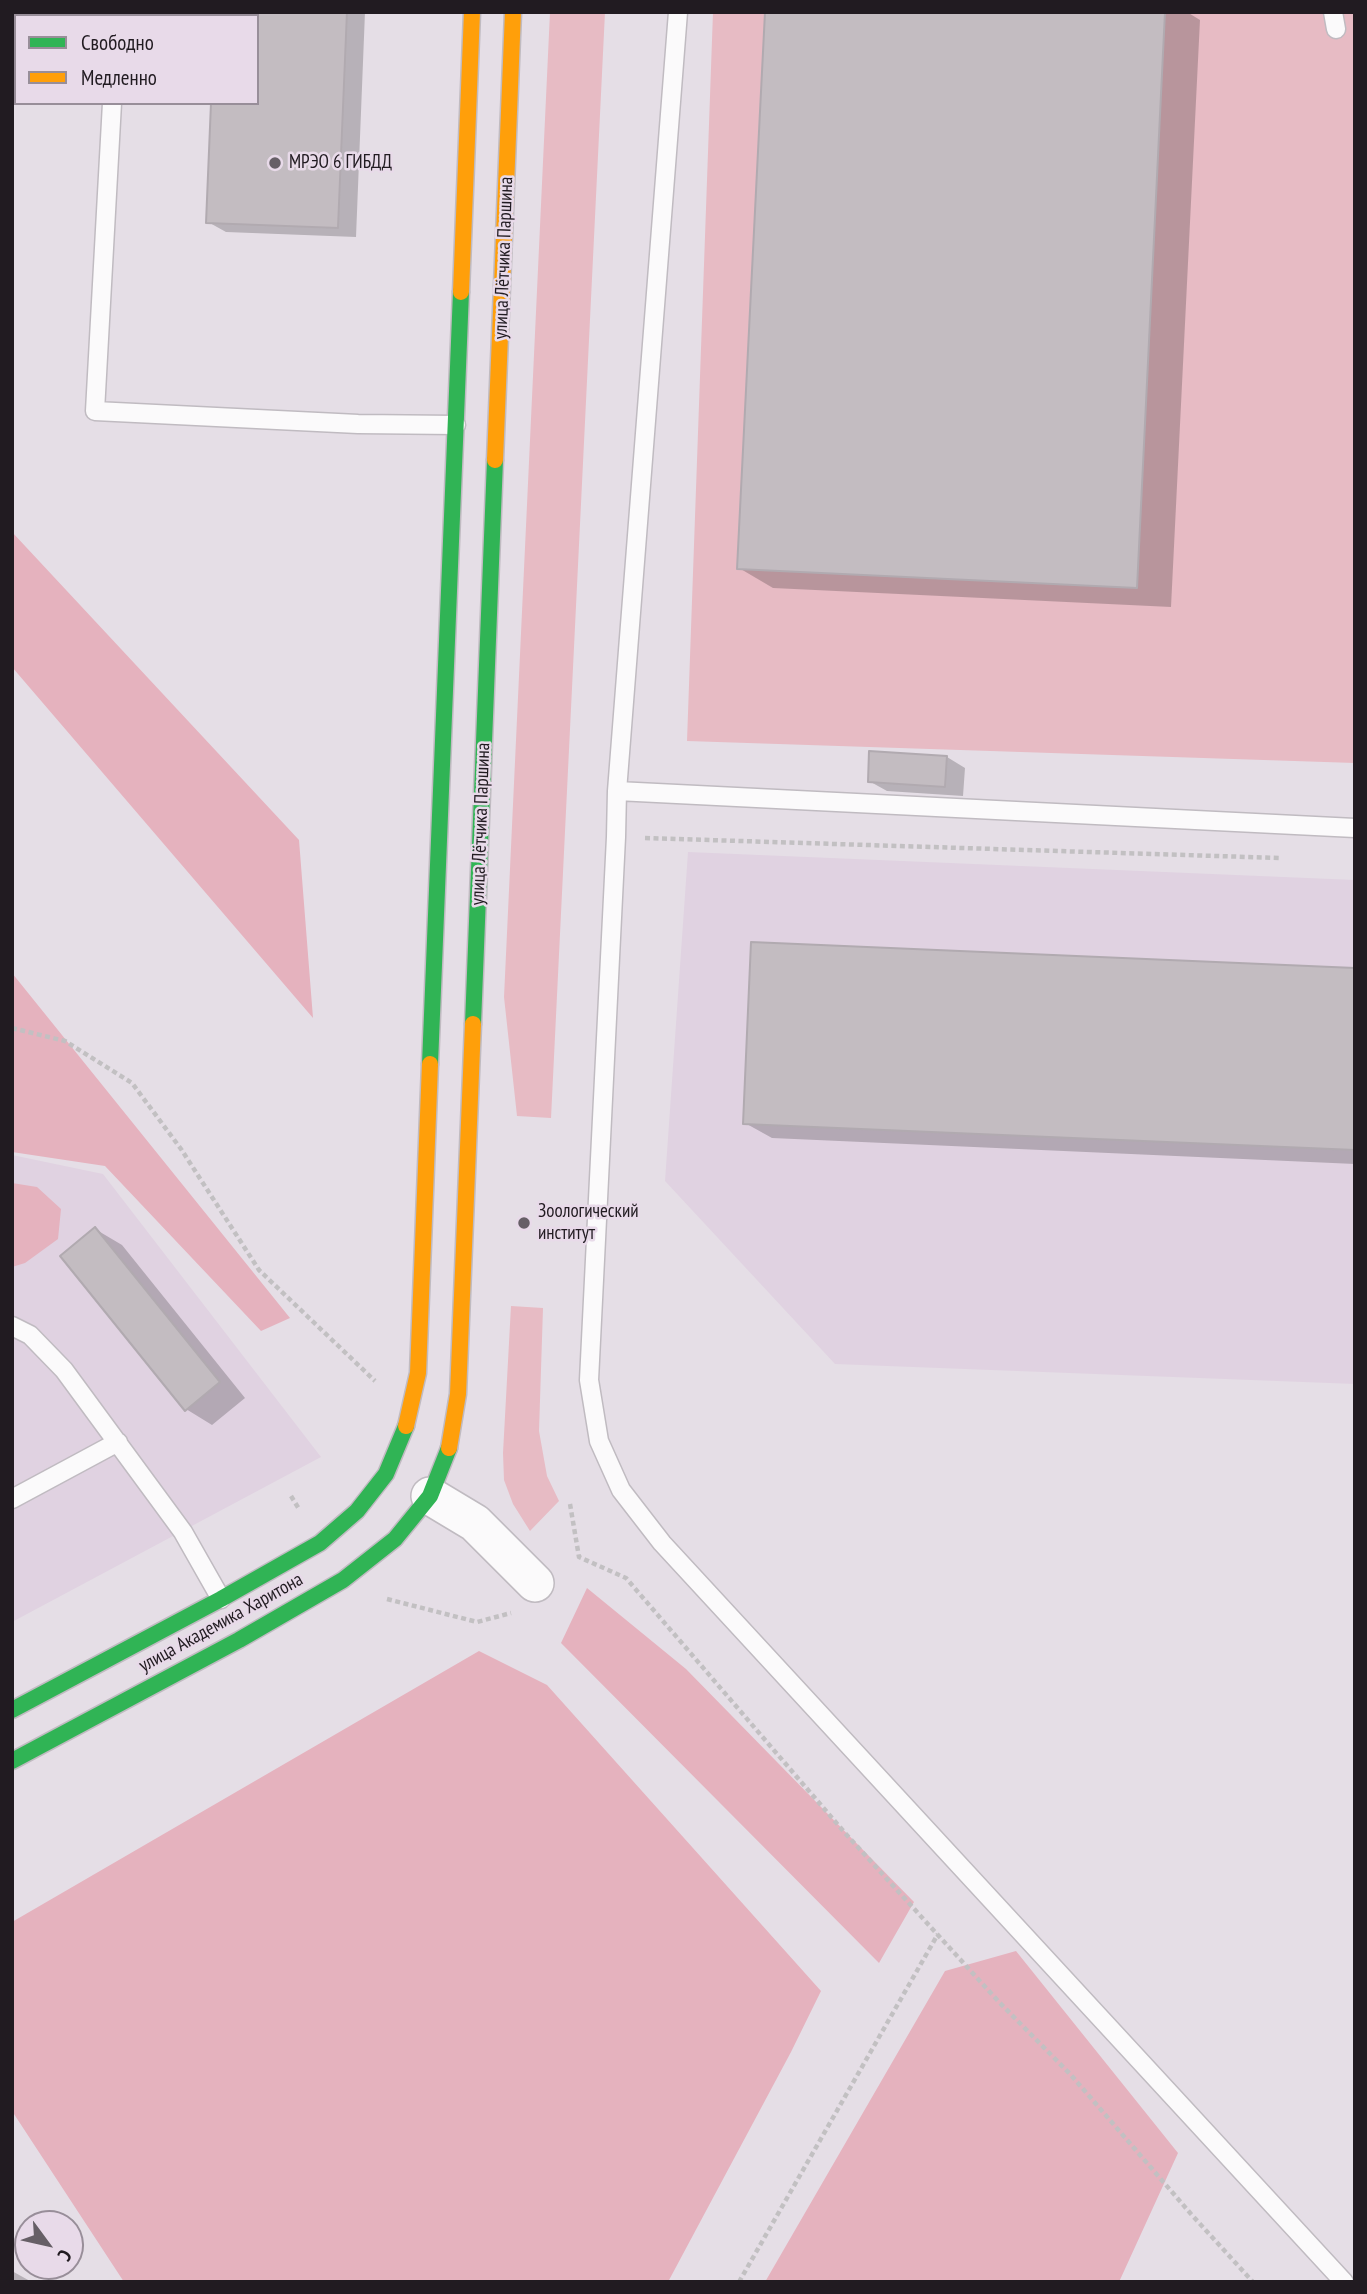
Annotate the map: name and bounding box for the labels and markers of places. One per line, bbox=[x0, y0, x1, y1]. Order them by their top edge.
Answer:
place label: МРЭО 6 ГИБДД bbox=[289, 152, 392, 174]
marker: МРЭО 6 ГИБДД bbox=[267, 155, 283, 171]
place label: Зоологический институт bbox=[538, 1201, 639, 1245]
marker: Зоологический институт bbox=[516, 1215, 532, 1231]

